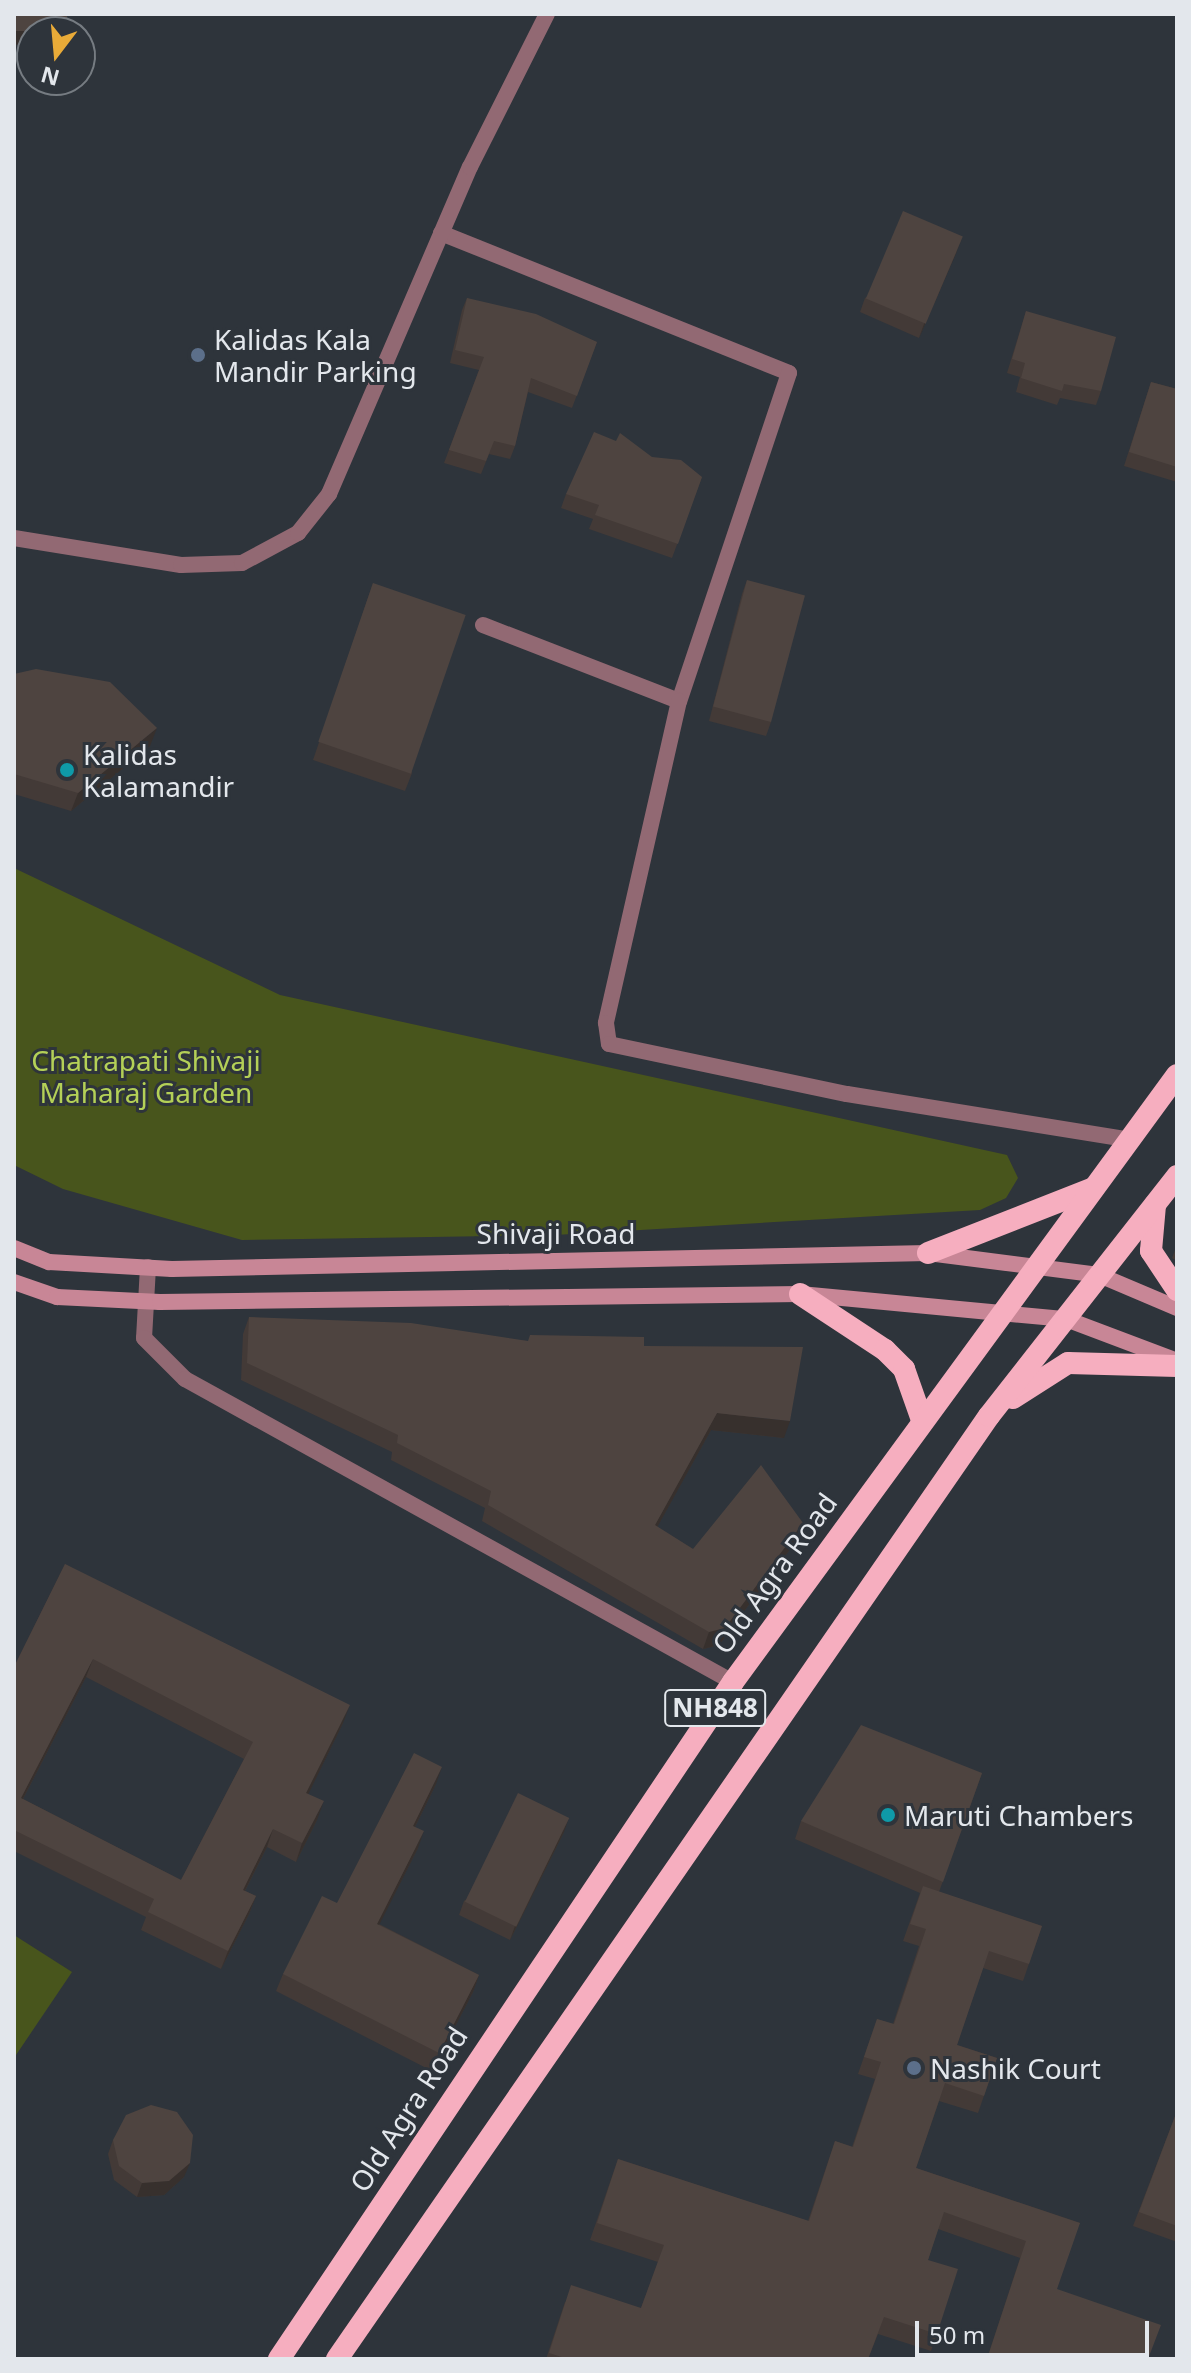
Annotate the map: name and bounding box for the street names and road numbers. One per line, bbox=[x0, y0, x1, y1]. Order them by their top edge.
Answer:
street label: Shivaji Road bbox=[477, 1216, 635, 1250]
street label: Old Agra Road bbox=[705, 1486, 843, 1660]
road number: NH848 bbox=[663, 1686, 767, 1730]
street label: Old Agra Road bbox=[342, 2020, 474, 2198]

